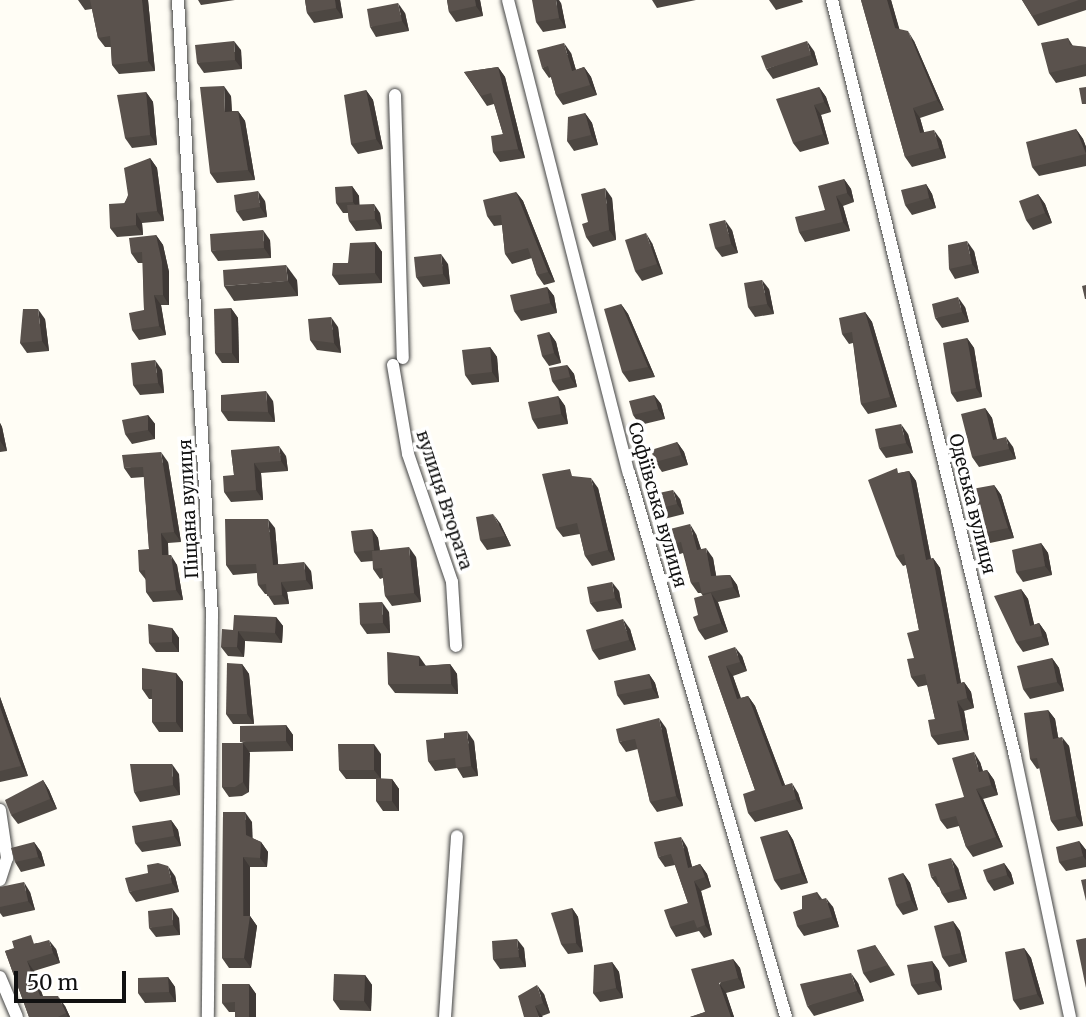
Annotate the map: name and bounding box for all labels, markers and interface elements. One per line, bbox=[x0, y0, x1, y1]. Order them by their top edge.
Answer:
street label: Софіївська вулиця bbox=[623, 420, 691, 590]
street label: вулиця Втората bbox=[411, 428, 477, 572]
street label: Одеська вулиця bbox=[944, 432, 1000, 576]
street label: Піщана вулиця bbox=[175, 439, 203, 579]
scale bar bbox=[18, 958, 130, 1002]
text: 50 m bbox=[27, 969, 78, 996]

